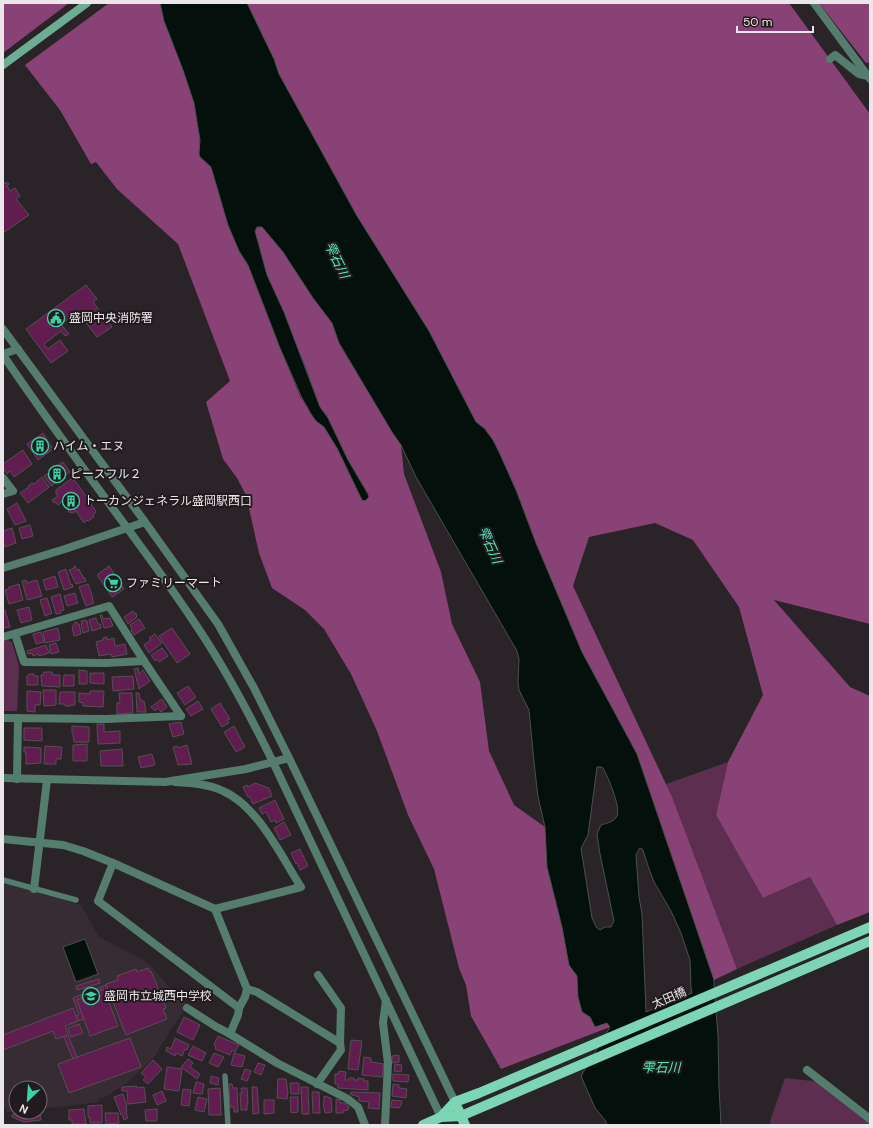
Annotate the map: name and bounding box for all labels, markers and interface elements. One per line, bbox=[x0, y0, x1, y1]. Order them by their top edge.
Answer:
scale bar bbox=[737, 8, 813, 34]
text: 50 m bbox=[743, 14, 772, 30]
water label: 雫石川 bbox=[321, 239, 354, 283]
public building icon: 盛岡中央消防署 bbox=[46, 308, 66, 328]
place label: 盛岡中央消防署 bbox=[69, 310, 153, 326]
building icon: ハイム・エヌ bbox=[30, 436, 50, 456]
place label: ハイム・エヌ bbox=[53, 438, 125, 454]
building icon: ピースフル２ bbox=[47, 464, 67, 484]
place label: ピースフル２ bbox=[70, 466, 141, 482]
building icon: トーカンジェネラル盛岡駅西口 bbox=[61, 491, 81, 511]
place label: トーカンジェネラル盛岡駅西口 bbox=[84, 493, 252, 509]
water label: 雫石川 bbox=[474, 524, 507, 568]
supermarket icon: ファミリーマート bbox=[103, 573, 123, 593]
place label: ファミリーマート bbox=[126, 575, 222, 591]
street label: 太田橋 bbox=[649, 984, 689, 1012]
school or university icon: 盛岡市立城西中学校 bbox=[81, 986, 101, 1006]
place label: 盛岡市立城西中学校 bbox=[104, 988, 212, 1004]
water label: 雫石川 bbox=[641, 1059, 682, 1076]
north arrow bbox=[8, 1080, 48, 1120]
text: N bbox=[17, 1101, 30, 1117]

